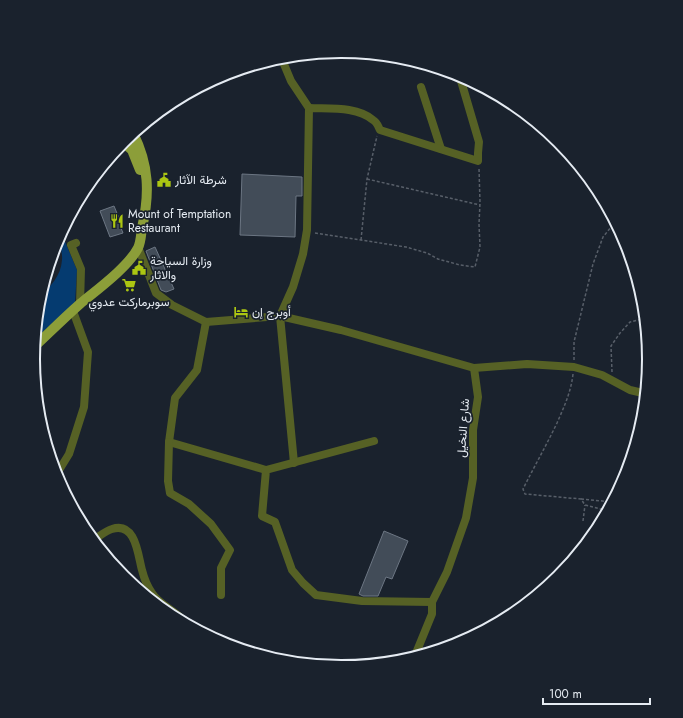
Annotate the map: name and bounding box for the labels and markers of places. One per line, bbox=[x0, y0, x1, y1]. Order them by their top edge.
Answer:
place label: شرطة الآثار bbox=[174, 171, 227, 189]
public building icon: شرطة الآثار bbox=[156, 172, 172, 188]
place label: Mount of Temptation Restaurant bbox=[128, 205, 231, 237]
restaurant icon: Mount of Temptation Restaurant bbox=[109, 213, 125, 229]
place label: وزارة السياحة والاثار bbox=[149, 252, 212, 284]
public building icon: وزارة السياحة والاثار bbox=[131, 260, 147, 276]
supermarket icon: سوبرماركت عدوي bbox=[121, 277, 137, 293]
place label: سوبرماركت عدوي bbox=[88, 293, 170, 312]
place label: أوبرج إن bbox=[252, 303, 291, 321]
hotel icon: أوبرج إن bbox=[233, 304, 249, 320]

